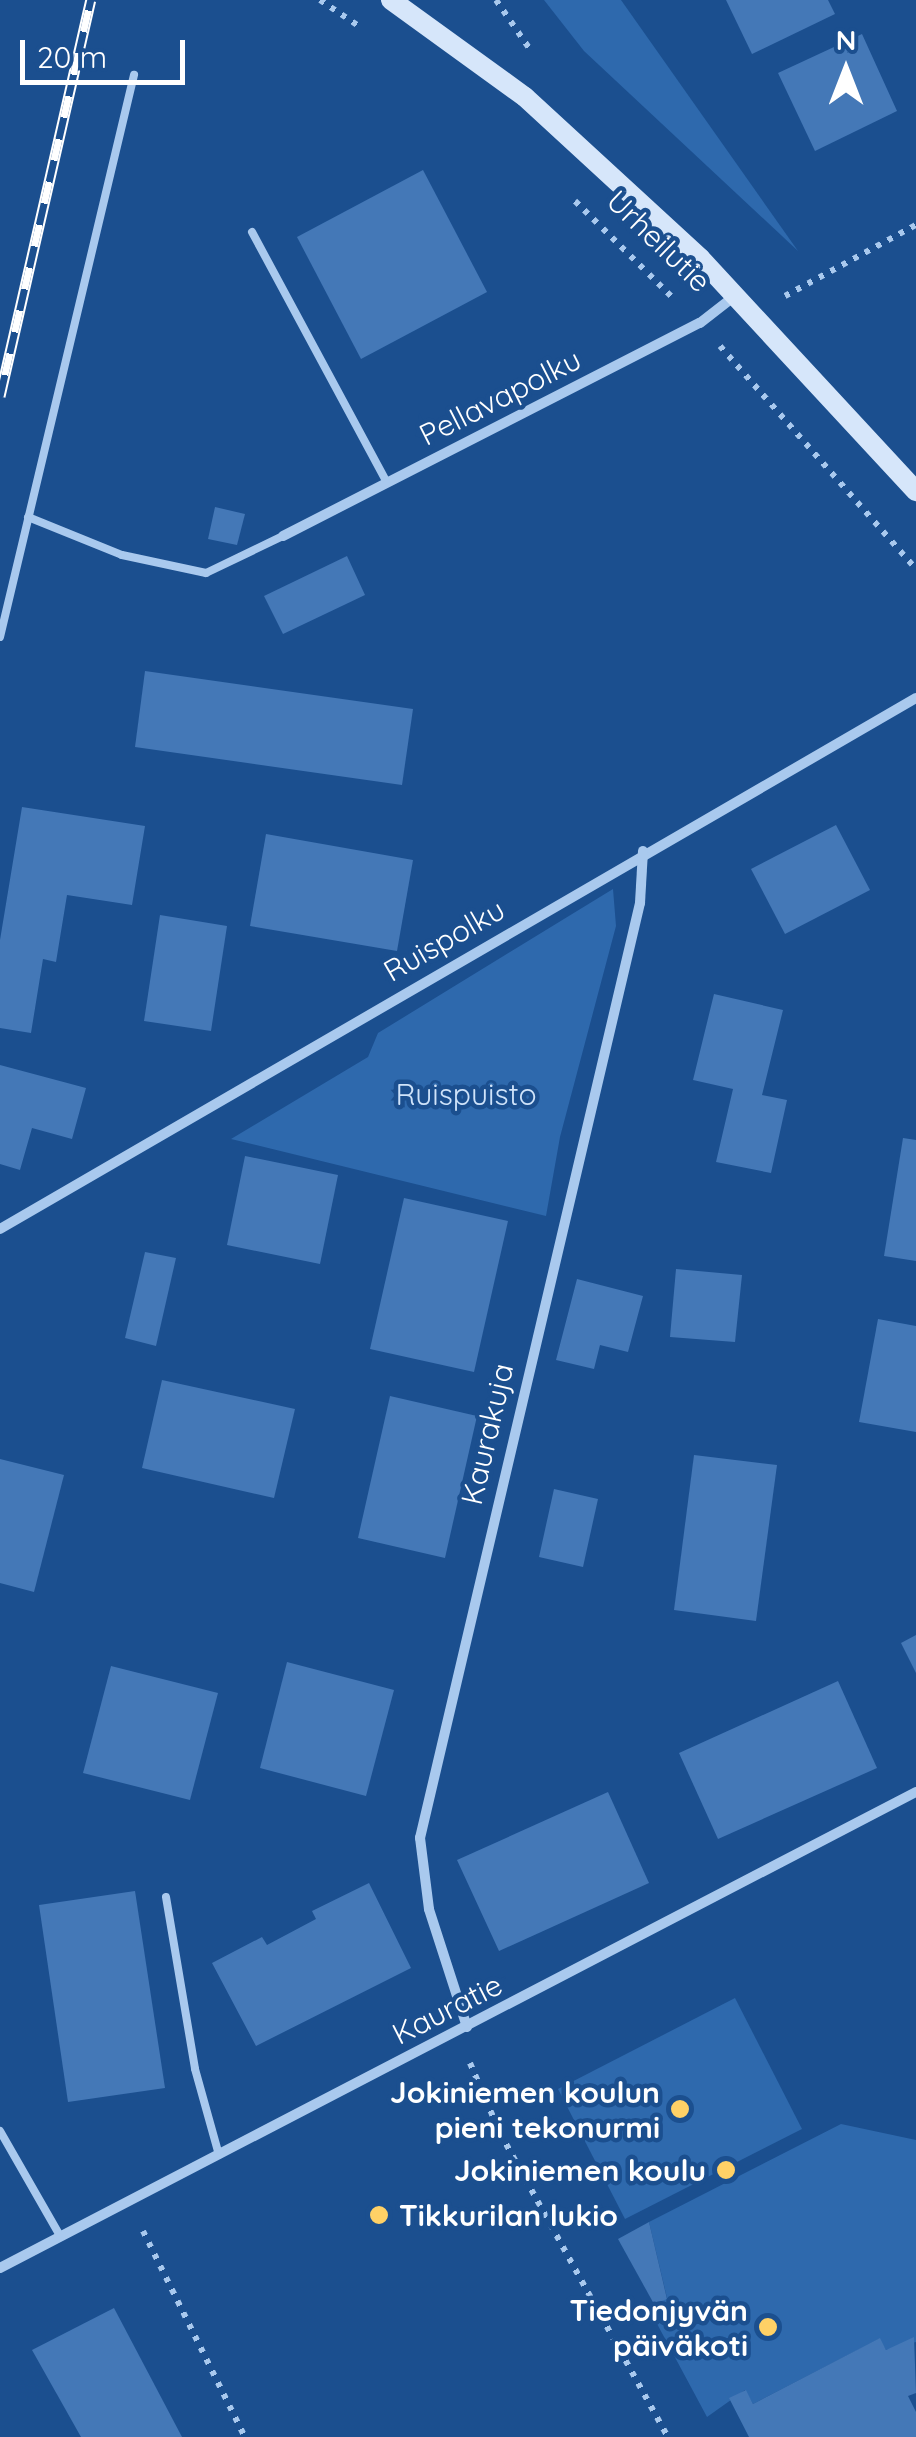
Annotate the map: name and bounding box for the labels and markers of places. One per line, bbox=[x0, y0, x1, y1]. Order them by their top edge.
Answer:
place label: Jokiniemen koulun pieni tekonurmi bbox=[390, 2074, 660, 2144]
marker: Jokiniemen koulun pieni tekonurmi bbox=[669, 2098, 691, 2120]
place label: Jokiniemen koulu bbox=[454, 2152, 706, 2188]
marker: Jokiniemen koulu bbox=[715, 2159, 737, 2181]
place label: Tikkurilan lukio bbox=[399, 2197, 618, 2233]
marker: Tikkurilan lukio bbox=[368, 2204, 390, 2226]
place label: Tiedonjyvän päiväkoti bbox=[570, 2292, 748, 2362]
marker: Tiedonjyvän päiväkoti bbox=[757, 2316, 779, 2338]

